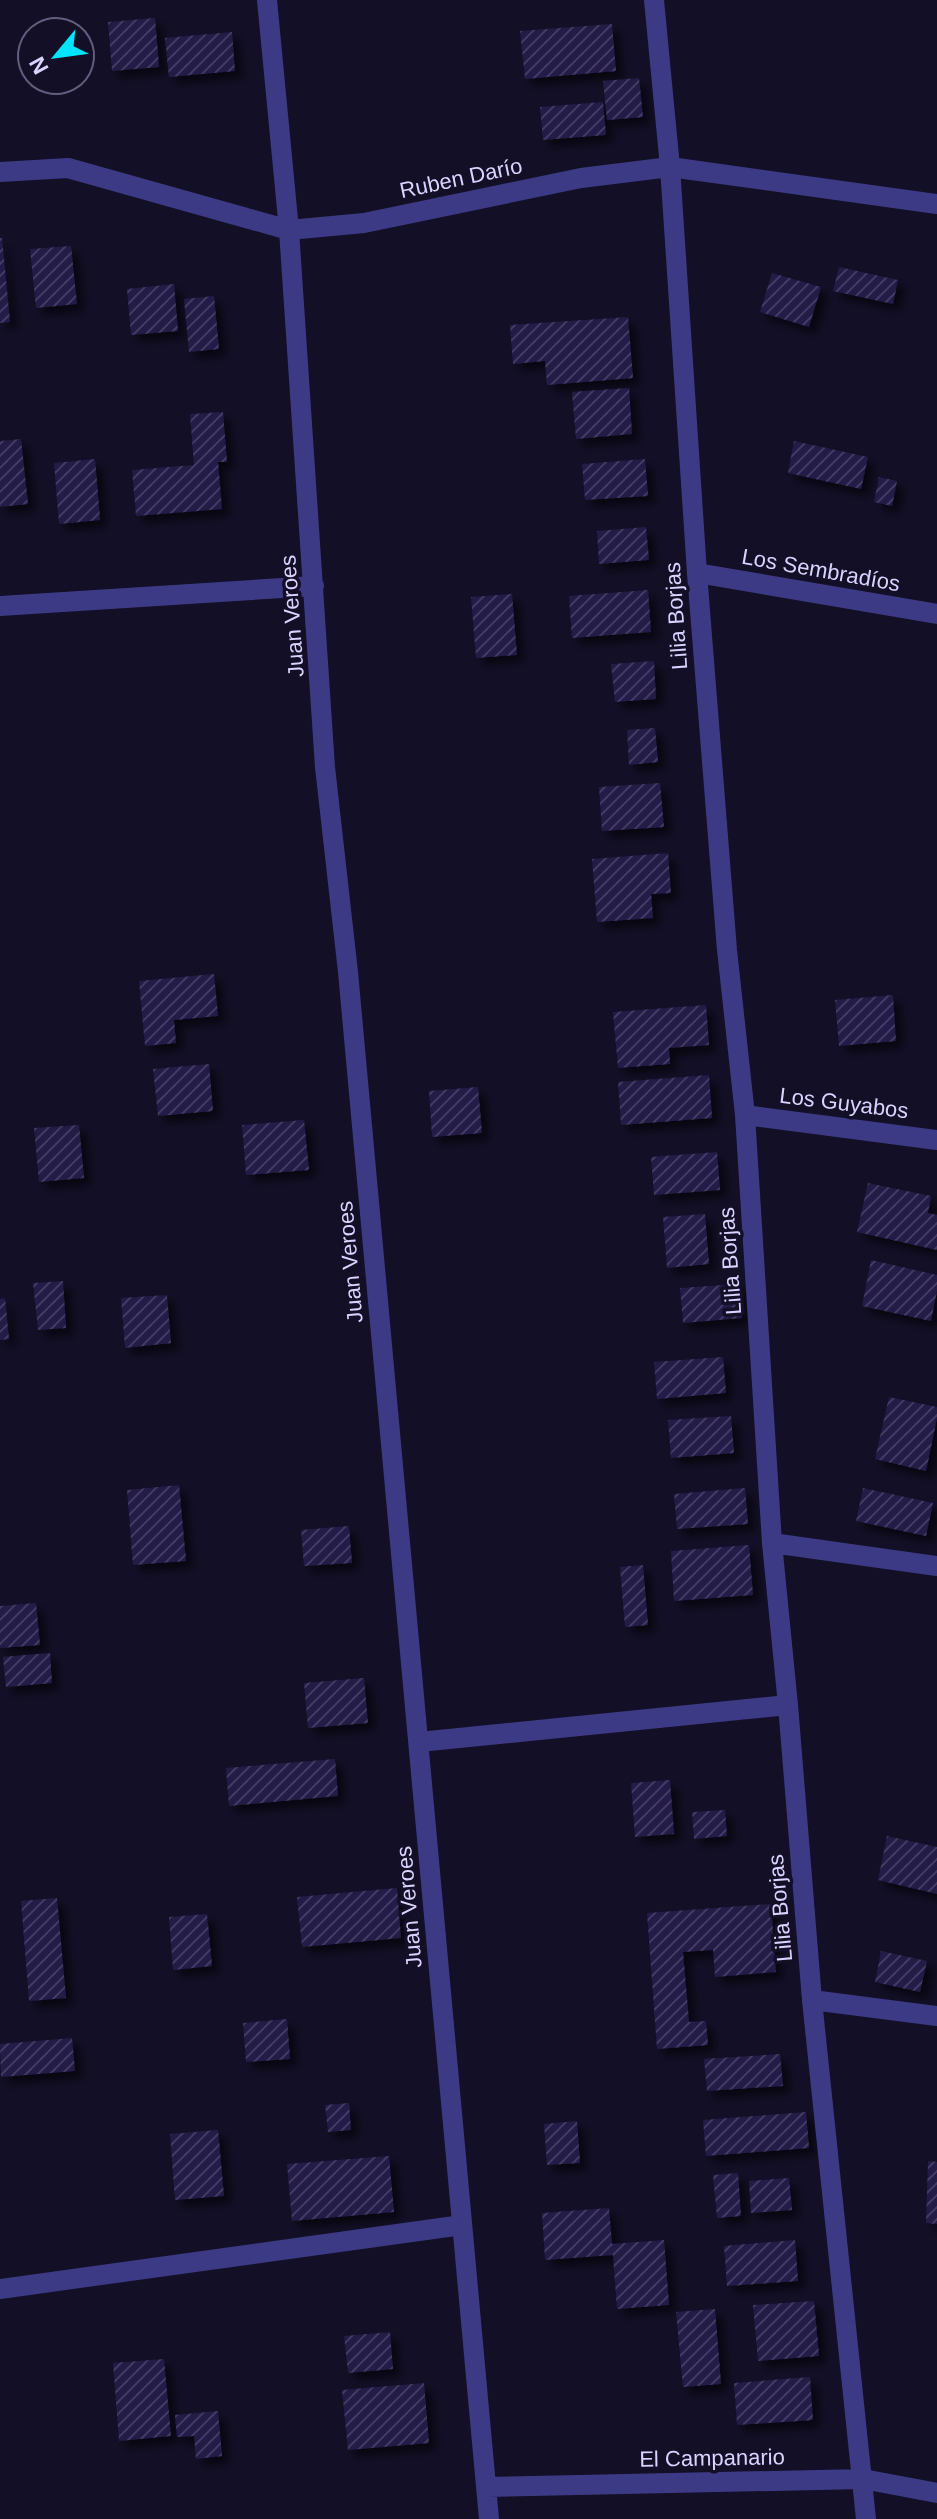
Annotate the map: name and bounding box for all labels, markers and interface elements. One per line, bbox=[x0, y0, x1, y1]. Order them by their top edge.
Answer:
north arrow bbox=[16, 16, 96, 96]
text: N bbox=[24, 52, 54, 78]
street label: Ruben Darío bbox=[397, 153, 525, 203]
street label: Los Sembradíos bbox=[740, 544, 902, 596]
street label: Juan Veroes bbox=[275, 554, 309, 678]
street label: Lilia Borjas bbox=[660, 561, 692, 671]
street label: Los Guyabos bbox=[778, 1083, 910, 1123]
street label: Juan Veroes bbox=[332, 1200, 368, 1324]
street label: Lilia Borjas bbox=[714, 1206, 746, 1316]
street label: Juan Veroes bbox=[391, 1845, 427, 1969]
street label: Lilia Borjas bbox=[763, 1853, 797, 1963]
street label: El Campanario bbox=[639, 2444, 785, 2472]

